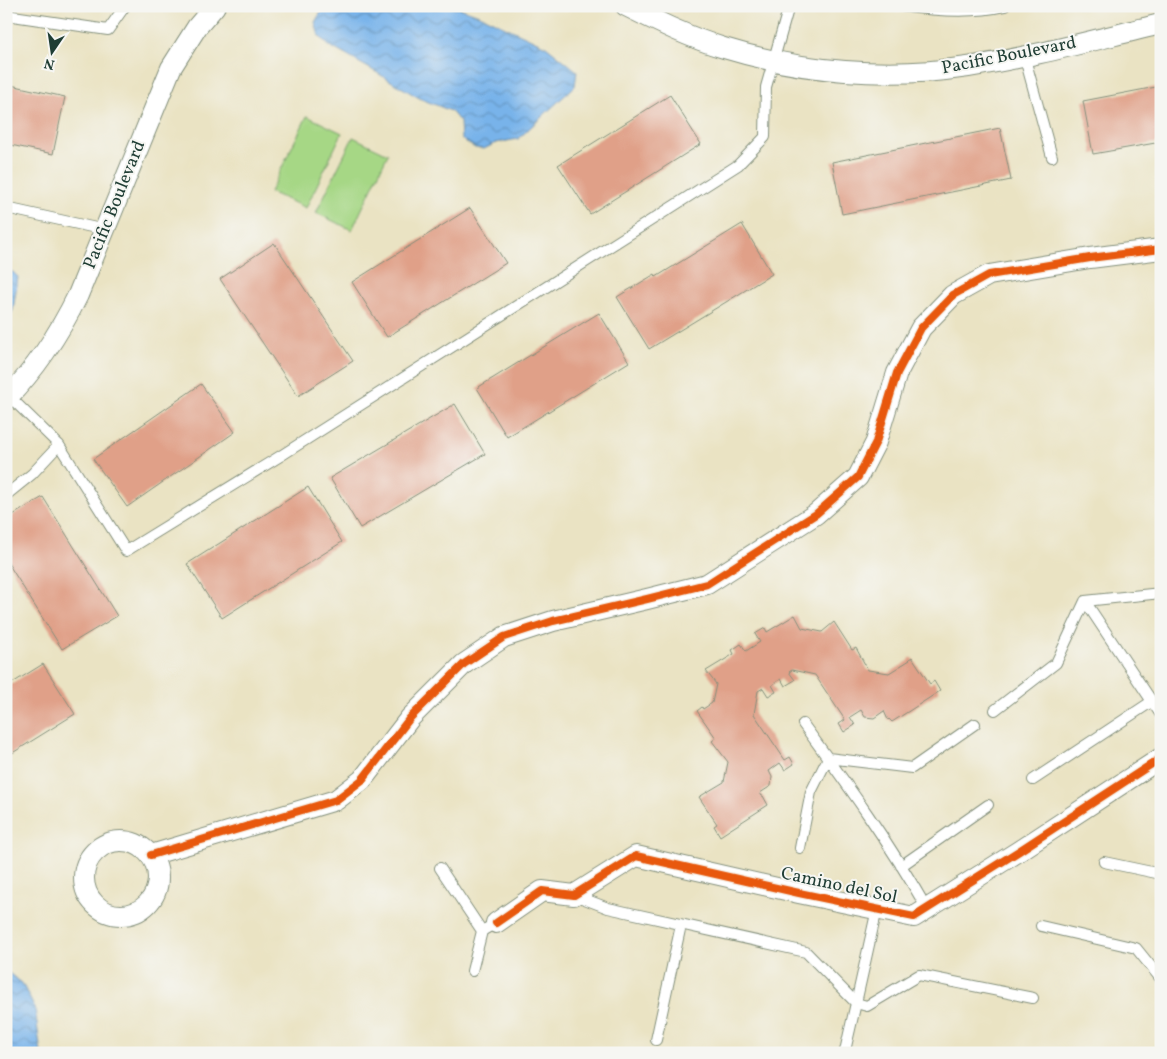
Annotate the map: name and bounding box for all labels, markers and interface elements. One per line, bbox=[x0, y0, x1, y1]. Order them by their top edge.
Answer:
north arrow bbox=[28, 28, 78, 78]
street label: Pacific Boulevard bbox=[940, 31, 1078, 81]
text: N bbox=[42, 53, 57, 74]
street label: Pacific Boulevard bbox=[78, 137, 152, 273]
street label: Camino del Sol bbox=[779, 861, 899, 911]

